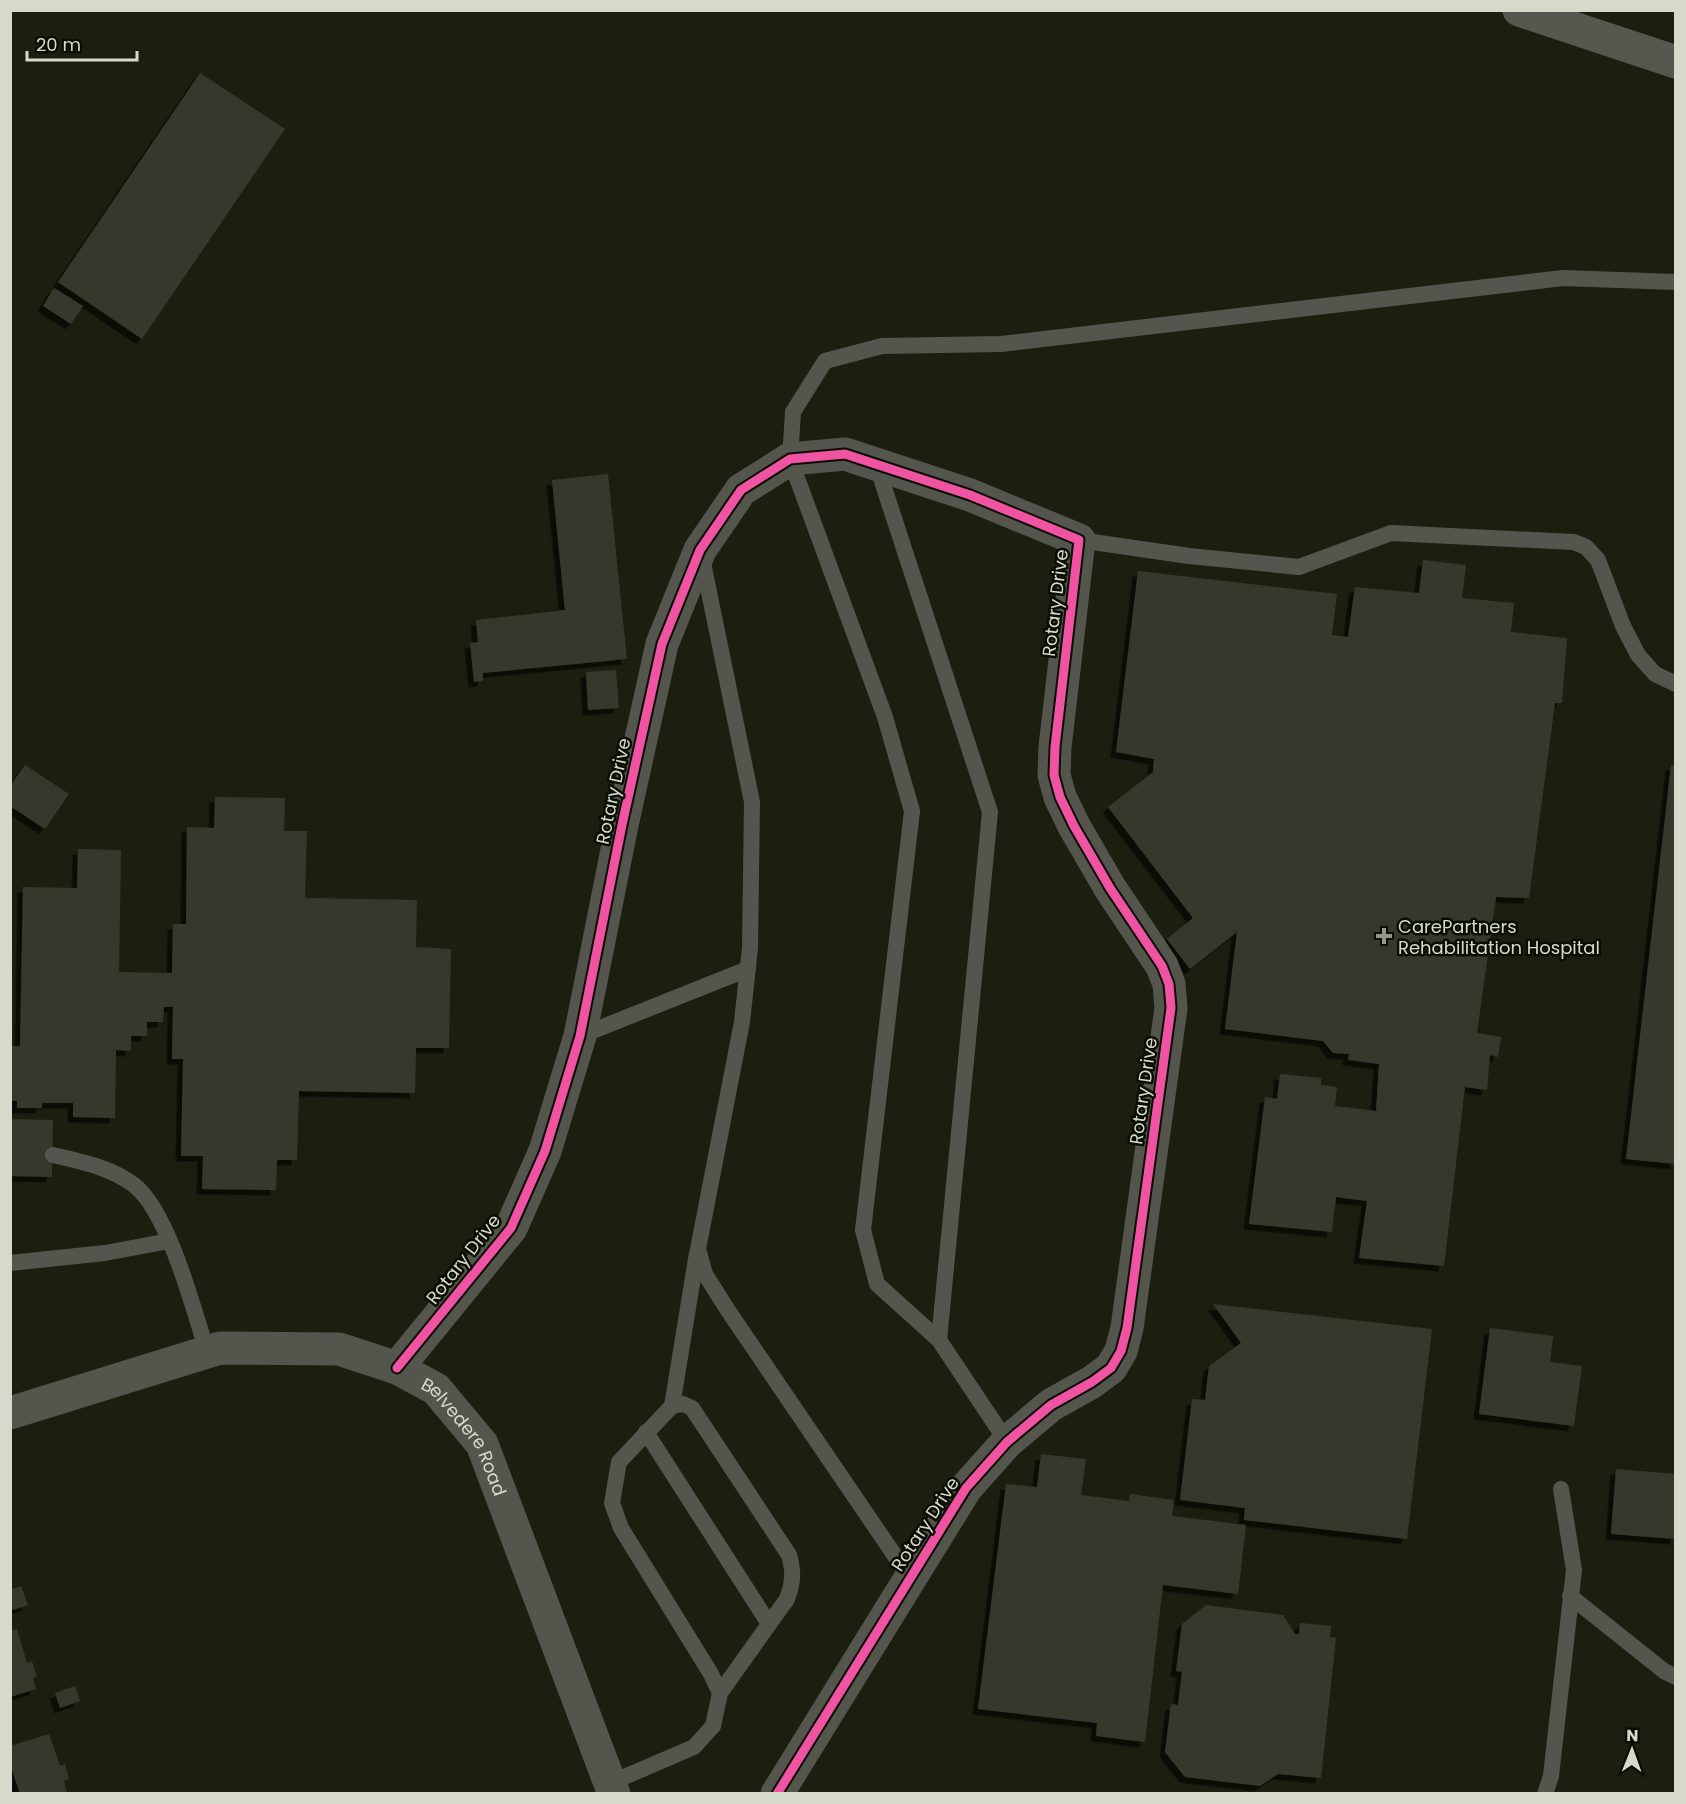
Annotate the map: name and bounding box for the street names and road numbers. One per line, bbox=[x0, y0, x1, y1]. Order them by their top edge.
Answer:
street label: Rotary Drive bbox=[1036, 548, 1074, 658]
street label: Rotary Drive bbox=[590, 736, 636, 846]
street label: Rotary Drive bbox=[1123, 1036, 1163, 1146]
street label: Rotary Drive bbox=[420, 1209, 506, 1309]
street label: Belvedere Road bbox=[417, 1371, 513, 1499]
street label: Rotary Drive bbox=[885, 1472, 965, 1576]

